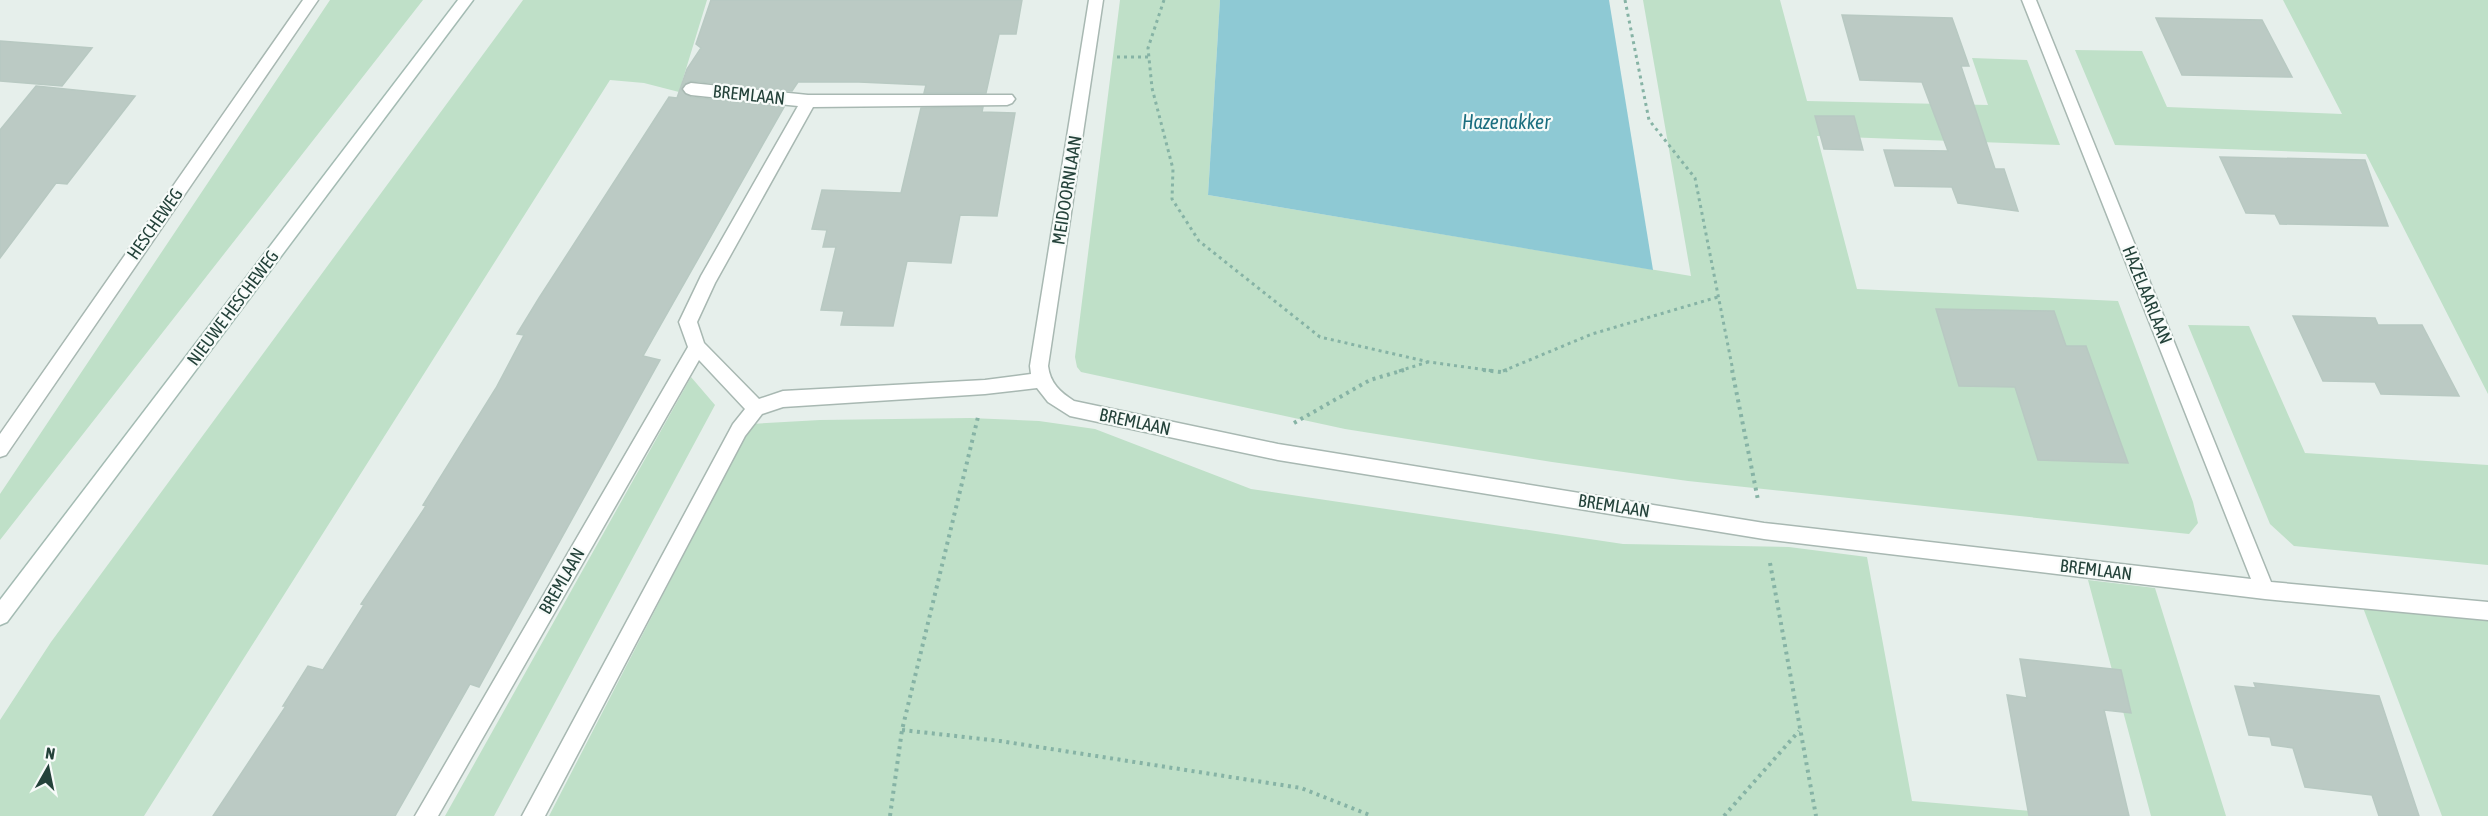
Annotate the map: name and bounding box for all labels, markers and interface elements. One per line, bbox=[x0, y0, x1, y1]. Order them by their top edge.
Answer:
street label: BREMLAAN bbox=[712, 80, 786, 109]
water label: Hazenakker bbox=[1462, 110, 1551, 133]
street label: MEIDOORNLAAN bbox=[1048, 134, 1086, 246]
street label: HESCHEWEG bbox=[122, 184, 187, 263]
street label: HAZELAARLAAN bbox=[2118, 243, 2177, 347]
street label: NIEUWE HESCHEWEG bbox=[182, 246, 283, 369]
street label: BREMLAAN bbox=[1097, 404, 1173, 439]
street label: BREMLAAN bbox=[1577, 489, 1652, 522]
street label: BREMLAAN bbox=[534, 544, 589, 617]
street label: BREMLAAN bbox=[2059, 555, 2133, 584]
north arrow bbox=[18, 738, 78, 798]
text: N bbox=[44, 744, 56, 763]

